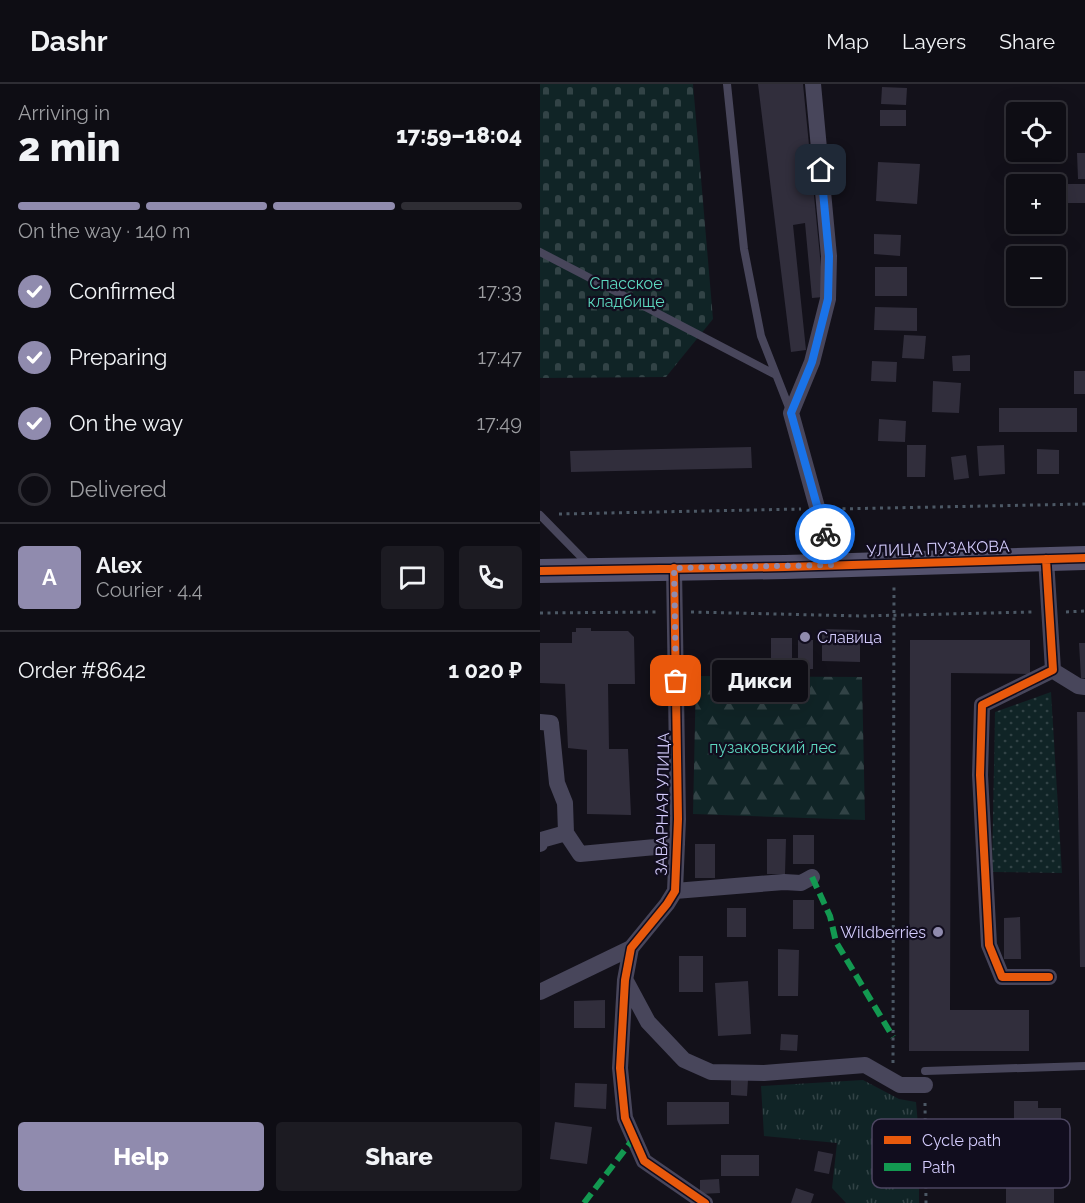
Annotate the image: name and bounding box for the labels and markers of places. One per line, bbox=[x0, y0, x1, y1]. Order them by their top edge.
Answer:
pin bbox=[795, 144, 846, 195]
place label: Славица bbox=[817, 628, 882, 647]
marker: Славица bbox=[798, 630, 812, 644]
pin bbox=[650, 655, 701, 706]
callout: Дикси bbox=[712, 660, 808, 702]
place label: Wildberries bbox=[840, 923, 926, 942]
marker: Wildberries bbox=[931, 925, 945, 939]

